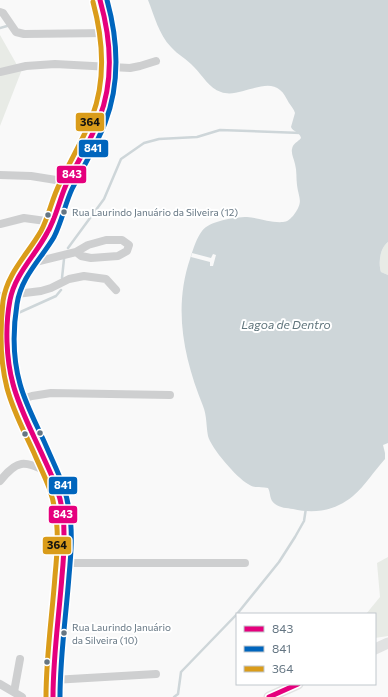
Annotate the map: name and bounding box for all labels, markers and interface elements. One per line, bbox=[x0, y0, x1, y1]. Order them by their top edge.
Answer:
line badge: 364 bbox=[75, 112, 105, 132]
text: 364 bbox=[80, 115, 100, 128]
line badge: 841 bbox=[78, 139, 109, 158]
text: 841 bbox=[84, 141, 102, 154]
line badge: 843 bbox=[56, 165, 87, 184]
text: 843 bbox=[62, 167, 82, 180]
place label: Rua Laurindo Januário da Silveira (12) bbox=[72, 206, 238, 218]
marker: Rua Laurindo Januário da Silveira (12) bbox=[59, 207, 69, 217]
unlabelled marker bbox=[43, 210, 53, 220]
water label: Lagoa de Dentro bbox=[241, 317, 331, 331]
unlabelled marker bbox=[35, 428, 45, 438]
unlabelled marker bbox=[20, 429, 30, 439]
line badge: 841 bbox=[48, 476, 78, 495]
text: 841 bbox=[54, 478, 72, 491]
line badge: 843 bbox=[48, 505, 78, 524]
text: 843 bbox=[53, 507, 73, 520]
line badge: 364 bbox=[42, 536, 72, 555]
text: 364 bbox=[47, 538, 67, 551]
legend bbox=[236, 613, 376, 685]
place label: Rua Laurindo Januário da Silveira (10) bbox=[72, 621, 171, 646]
text: 843 bbox=[272, 621, 293, 635]
marker: Rua Laurindo Januário da Silveira (10) bbox=[59, 628, 69, 638]
text: 841 bbox=[272, 641, 291, 655]
unlabelled marker bbox=[42, 657, 52, 667]
text: 364 bbox=[272, 661, 293, 675]

